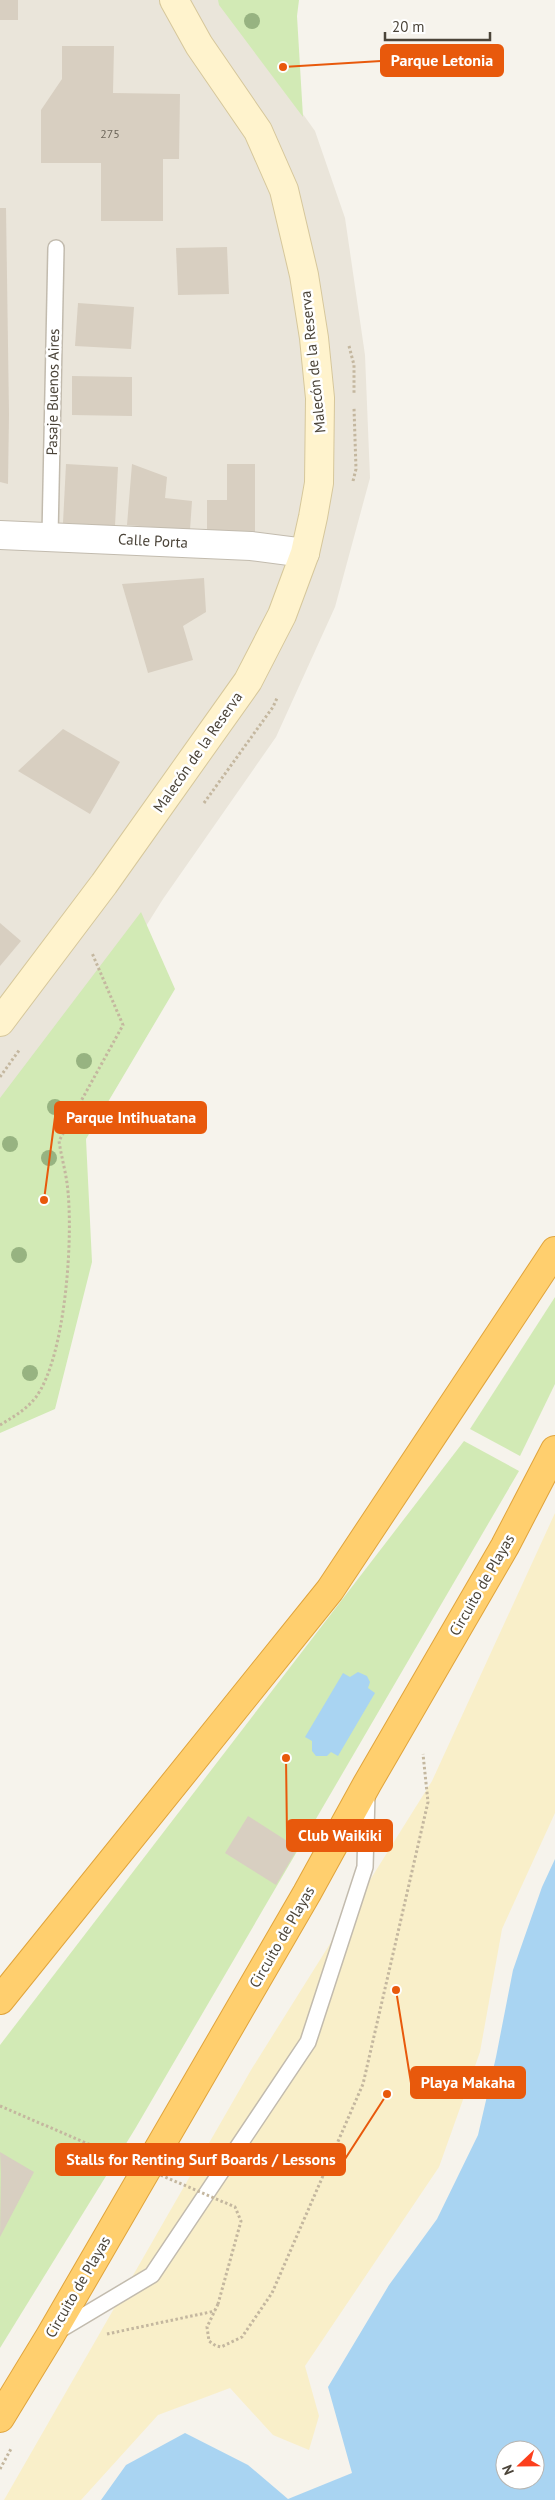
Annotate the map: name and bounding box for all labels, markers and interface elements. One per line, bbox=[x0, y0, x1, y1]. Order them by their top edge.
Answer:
scale bar bbox=[385, 10, 490, 42]
text: 20 m bbox=[392, 17, 425, 36]
callout: Parque Letonia bbox=[381, 45, 503, 76]
text: Parque Letonia bbox=[391, 50, 493, 70]
house number: 275 bbox=[100, 126, 120, 141]
street label: Malecón de la Reserva bbox=[296, 290, 329, 434]
street label: Pasaje Buenos Aires bbox=[42, 328, 63, 456]
street label: Calle Porta bbox=[118, 529, 189, 552]
street label: Malecón de la Reserva bbox=[149, 688, 246, 816]
callout: Parque Intihuatana bbox=[55, 1102, 206, 1133]
text: Parque Intihuatana bbox=[66, 1107, 196, 1127]
street label: Circuito de Playas bbox=[445, 1531, 518, 1639]
callout: Club Waikiki bbox=[287, 1820, 392, 1851]
text: Club Waikiki bbox=[298, 1825, 382, 1845]
street label: Circuito de Playas bbox=[245, 1883, 318, 1991]
callout: Playa Makaha bbox=[411, 2067, 525, 2098]
text: Playa Makaha bbox=[421, 2072, 515, 2092]
callout: Stalls for Renting Surf Boards / Lessons bbox=[56, 2144, 345, 2175]
text: Stalls for Renting Surf Boards / Lessons bbox=[66, 2149, 336, 2169]
street label: Circuito de Playas bbox=[41, 2233, 114, 2341]
north arrow bbox=[495, 2440, 545, 2490]
text: N bbox=[498, 2462, 518, 2478]

